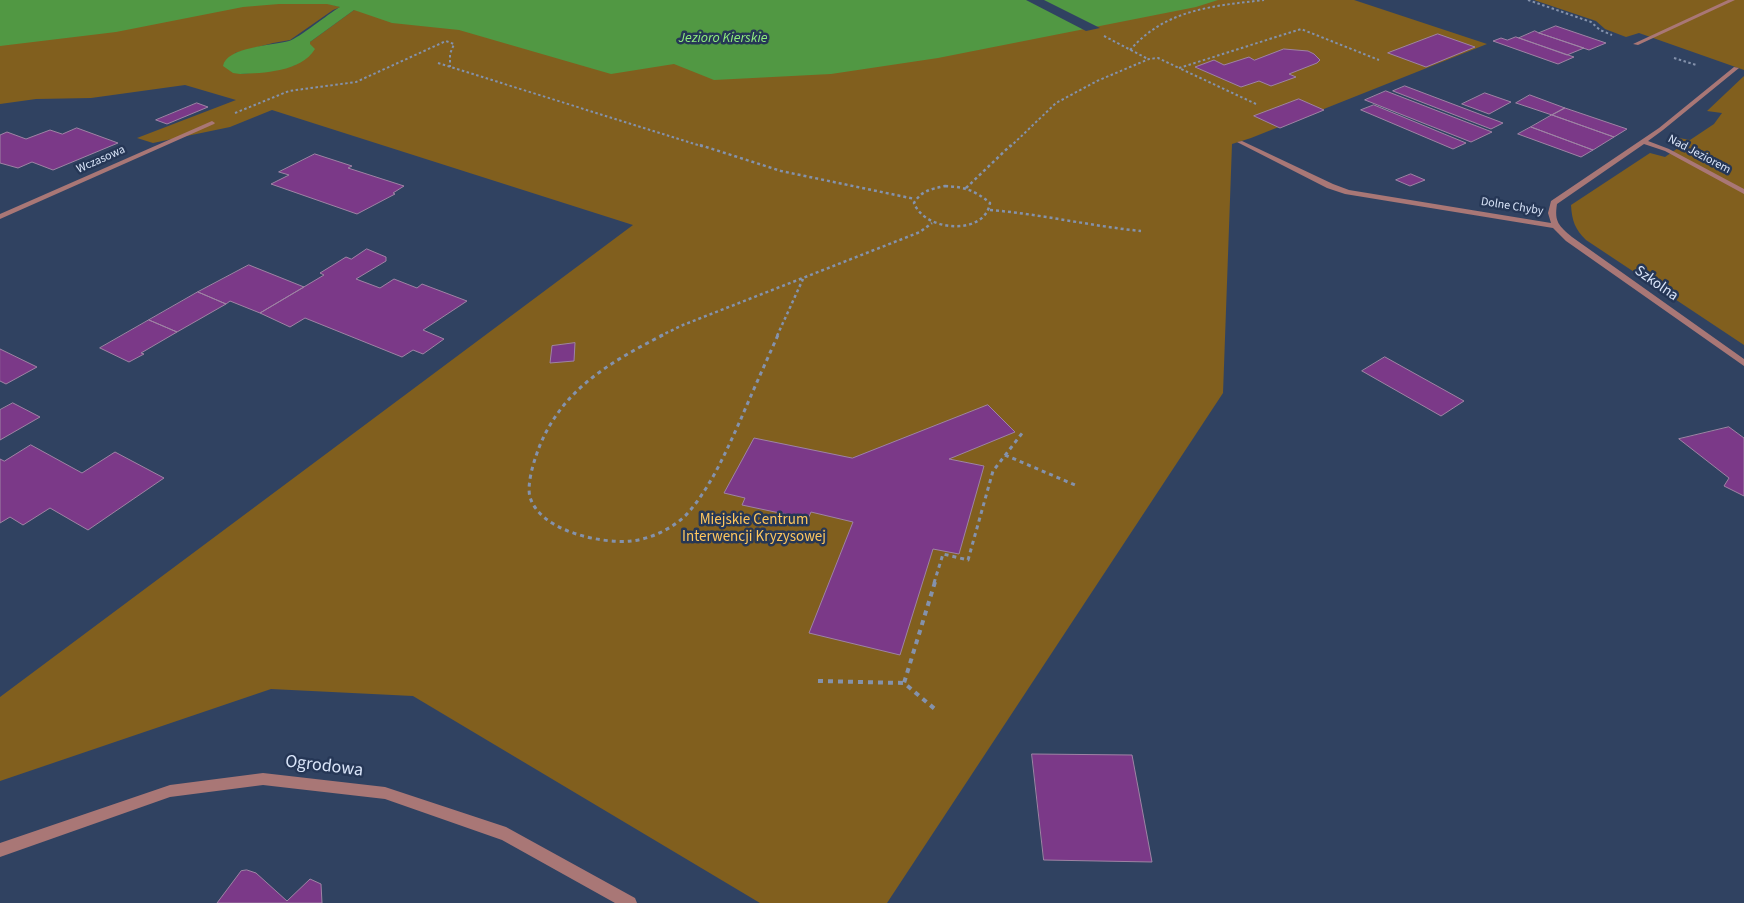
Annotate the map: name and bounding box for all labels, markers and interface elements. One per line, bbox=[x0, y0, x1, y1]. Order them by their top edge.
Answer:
water label: Jezioro Kierskie bbox=[679, 31, 767, 47]
street label: Nad Jeziorem bbox=[1665, 132, 1733, 178]
street label: Wczasowa bbox=[74, 143, 128, 177]
street label: Dolne Chyby bbox=[1480, 195, 1544, 219]
street label: Szkolna bbox=[1631, 262, 1681, 306]
park label: Miejskie Centrum Interwencji Kryzysowej bbox=[682, 512, 826, 547]
street label: Ogrodowa bbox=[284, 752, 364, 782]

